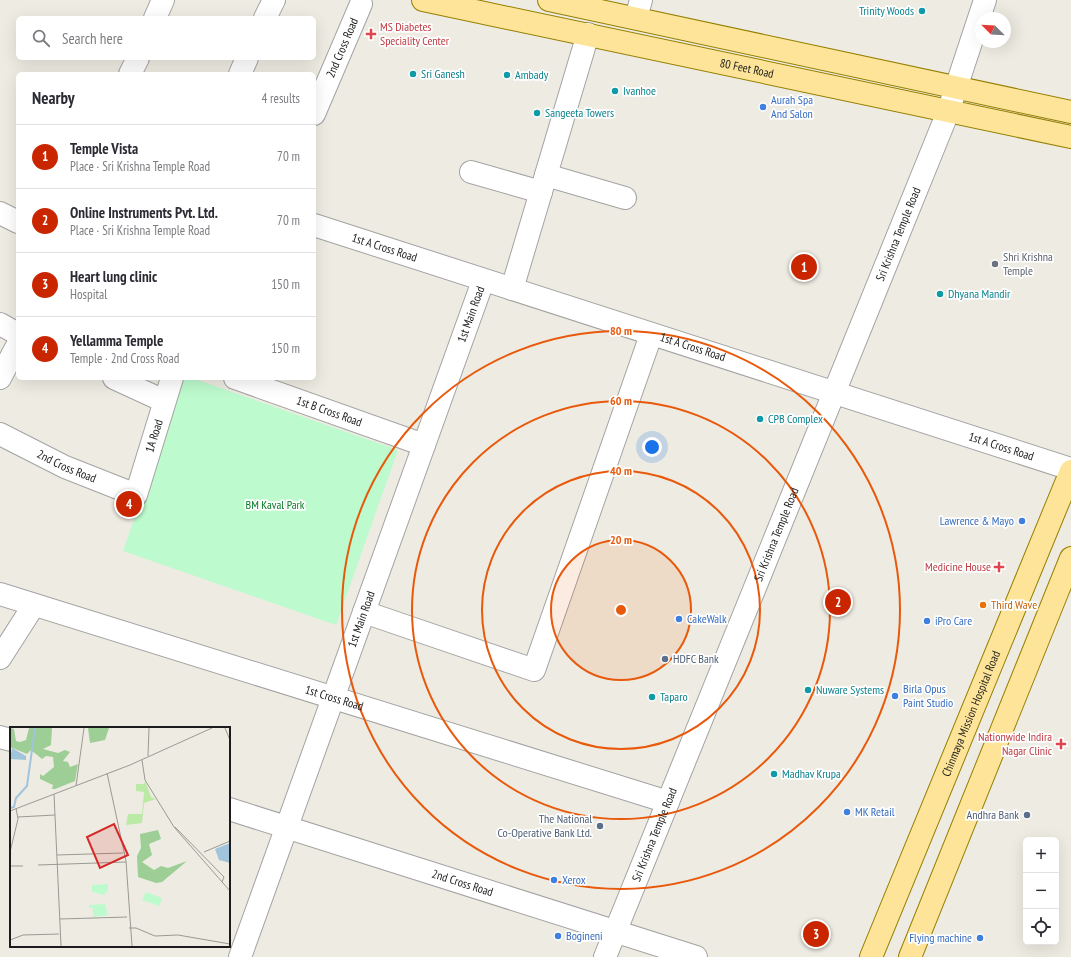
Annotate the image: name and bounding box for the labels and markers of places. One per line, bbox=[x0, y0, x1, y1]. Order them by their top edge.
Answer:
place label: Trinity Woods bbox=[859, 3, 914, 18]
marker: Trinity Woods bbox=[917, 6, 927, 16]
place label: MS Diabetes Speciality Center bbox=[380, 19, 450, 48]
marker: MS Diabetes Speciality Center bbox=[365, 28, 377, 40]
place label: Sri Ganesh bbox=[421, 66, 465, 81]
place label: Ambady bbox=[515, 67, 549, 82]
marker: Sri Ganesh bbox=[408, 69, 418, 79]
marker: Ambady bbox=[502, 70, 512, 80]
place label: Ivanhoe bbox=[623, 83, 656, 98]
marker: Ivanhoe bbox=[610, 86, 620, 96]
place label: Aurah Spa And Salon bbox=[771, 92, 813, 121]
marker: Aurah Spa And Salon bbox=[758, 102, 768, 112]
place label: Sangeeta Towers bbox=[545, 105, 614, 120]
marker: Sangeeta Towers bbox=[532, 108, 542, 118]
place label: Shri Krishna Temple bbox=[1003, 249, 1053, 278]
pin: 1 bbox=[791, 252, 817, 282]
marker: Shri Krishna Temple bbox=[990, 259, 1000, 269]
place label: Dhyana Mandir bbox=[948, 286, 1011, 301]
marker: Dhyana Mandir bbox=[935, 289, 945, 299]
place label: CPB Complex bbox=[768, 411, 823, 426]
marker: CPB Complex bbox=[755, 414, 765, 424]
pin: 4 bbox=[116, 489, 142, 519]
place label: Lawrence & Mayo bbox=[940, 513, 1014, 528]
marker: Lawrence & Mayo bbox=[1017, 516, 1027, 526]
place label: Medicine House bbox=[925, 559, 991, 574]
marker: Medicine House bbox=[994, 562, 1004, 572]
pin: 2 bbox=[825, 587, 851, 617]
place label: Third Wave bbox=[991, 597, 1037, 612]
marker: Third Wave bbox=[978, 600, 988, 610]
centre of rings bbox=[614, 603, 628, 617]
place label: CakeWalk bbox=[687, 611, 727, 626]
place label: iPro Care bbox=[935, 613, 972, 628]
marker: CakeWalk bbox=[674, 614, 684, 624]
marker: iPro Care bbox=[922, 616, 932, 626]
place label: HDFC Bank bbox=[673, 651, 719, 666]
marker: HDFC Bank bbox=[660, 654, 670, 664]
place label: Birla Opus Paint Studio bbox=[903, 681, 953, 710]
place label: Nuware Systems bbox=[816, 682, 884, 697]
marker: Nuware Systems bbox=[803, 685, 813, 695]
place label: Taparo bbox=[660, 689, 688, 704]
marker: Birla Opus Paint Studio bbox=[890, 691, 900, 701]
marker: Taparo bbox=[647, 692, 657, 702]
place label: Nationwide Indira Nagar Clinic bbox=[978, 729, 1053, 758]
marker: Nationwide Indira Nagar Clinic bbox=[1055, 738, 1067, 750]
place label: Madhav Krupa bbox=[782, 766, 841, 781]
marker: Madhav Krupa bbox=[769, 769, 779, 779]
place label: MK Retail bbox=[855, 804, 895, 819]
marker: MK Retail bbox=[842, 807, 852, 817]
place label: Andhra Bank bbox=[967, 807, 1019, 822]
marker: Andhra Bank bbox=[1022, 810, 1032, 820]
place label: The National Co-Operative Bank Ltd. bbox=[497, 811, 592, 840]
marker: The National Co-Operative Bank Ltd. bbox=[595, 821, 605, 831]
place label: Xerox bbox=[562, 872, 586, 887]
marker: Xerox bbox=[549, 875, 559, 885]
pin: 3 bbox=[803, 919, 829, 949]
place label: Bogineni bbox=[566, 928, 603, 943]
place label: Flying machine bbox=[909, 930, 972, 945]
marker: Bogineni bbox=[553, 931, 563, 941]
marker: Flying machine bbox=[975, 933, 985, 943]

